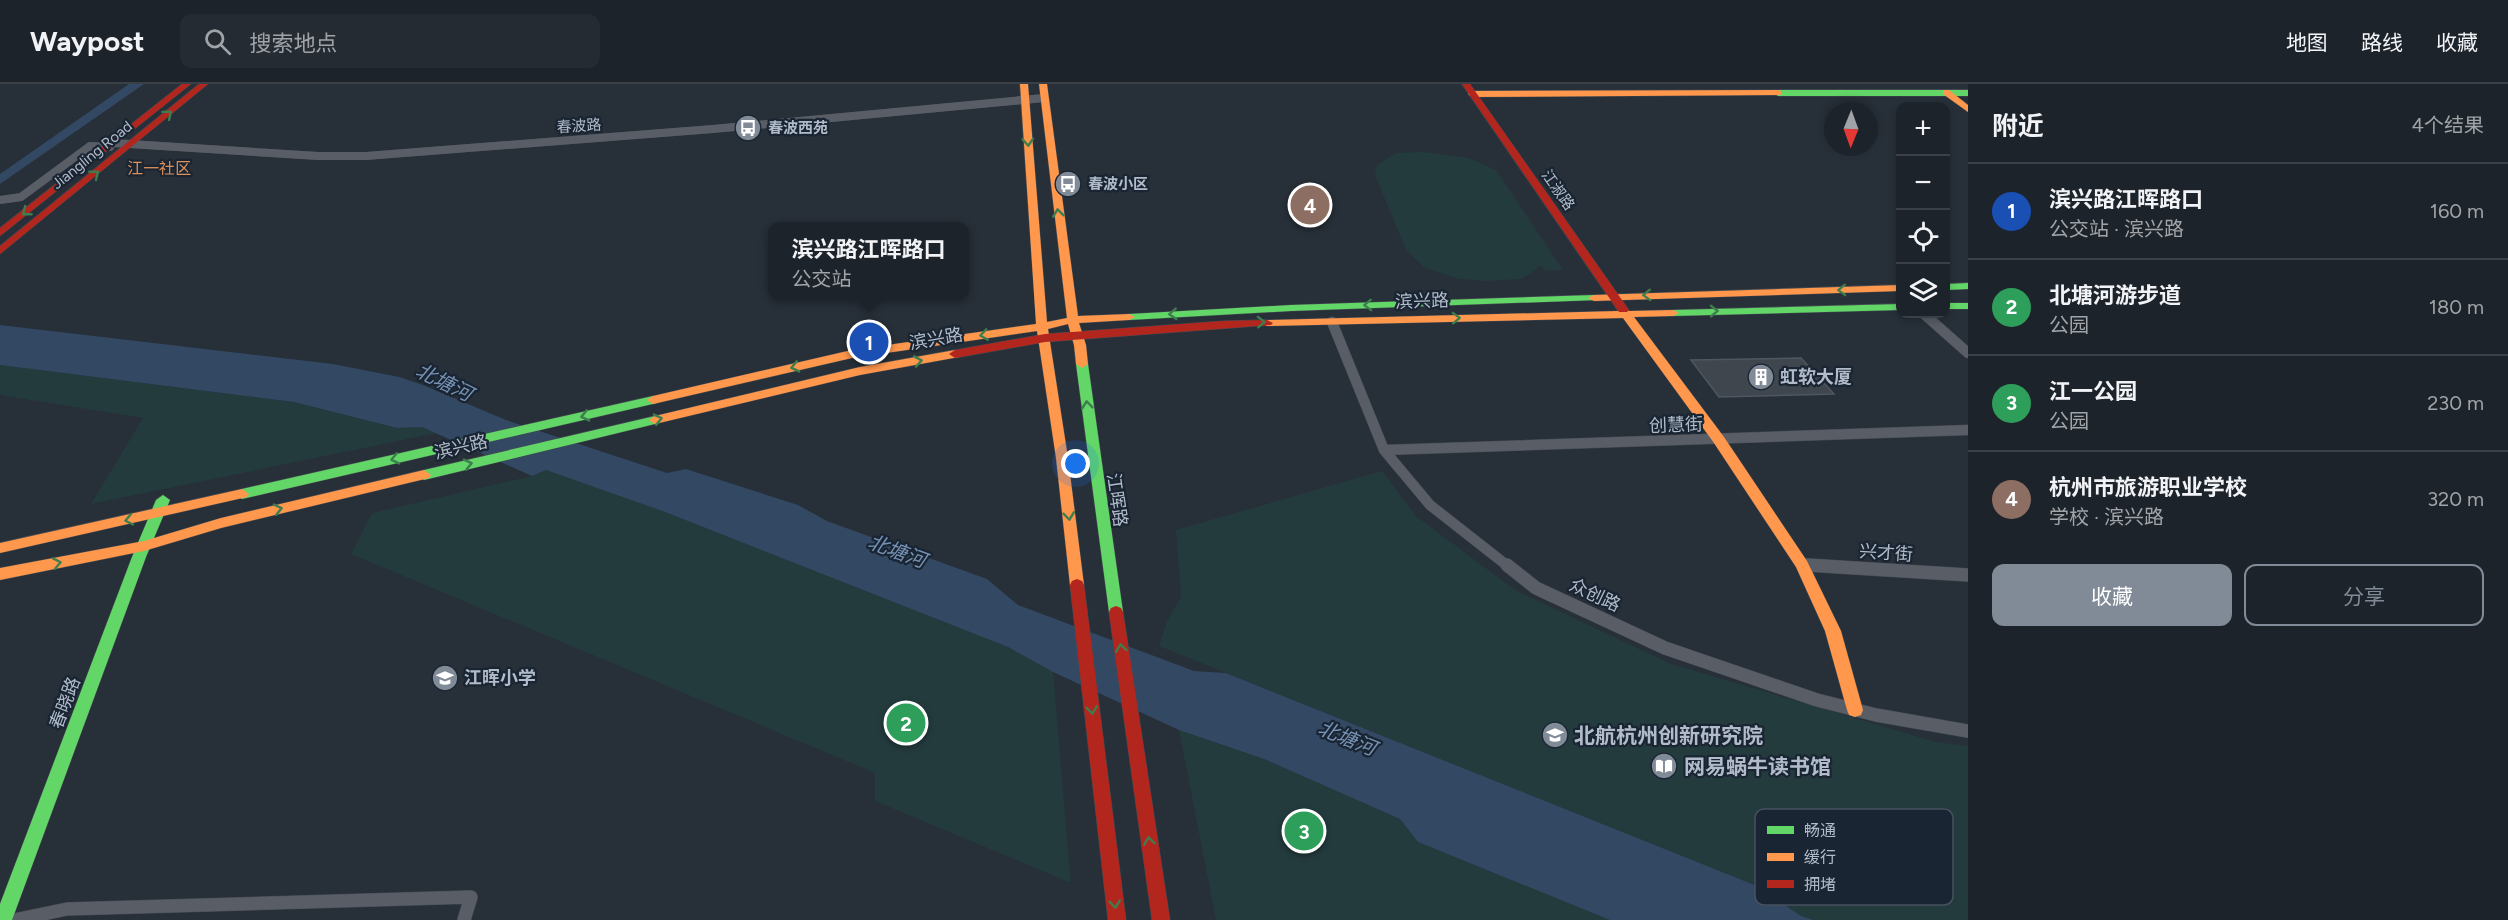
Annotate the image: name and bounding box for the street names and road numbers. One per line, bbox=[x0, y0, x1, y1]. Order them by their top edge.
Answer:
street label: 春波路 bbox=[556, 115, 602, 137]
street label: Jiangling Road bbox=[48, 117, 136, 193]
street label: 江淑路 bbox=[1538, 166, 1578, 214]
street label: 滨兴路 bbox=[1395, 289, 1449, 313]
street label: 滨兴路 bbox=[908, 323, 964, 355]
street label: 创慧街 bbox=[1649, 413, 1703, 437]
street label: 滨兴路 bbox=[432, 430, 490, 464]
street label: 江晖路 bbox=[1102, 472, 1132, 528]
street label: 兴才街 bbox=[1858, 540, 1914, 566]
street label: 众创路 bbox=[1566, 574, 1624, 616]
street label: 春晓路 bbox=[45, 674, 85, 732]

